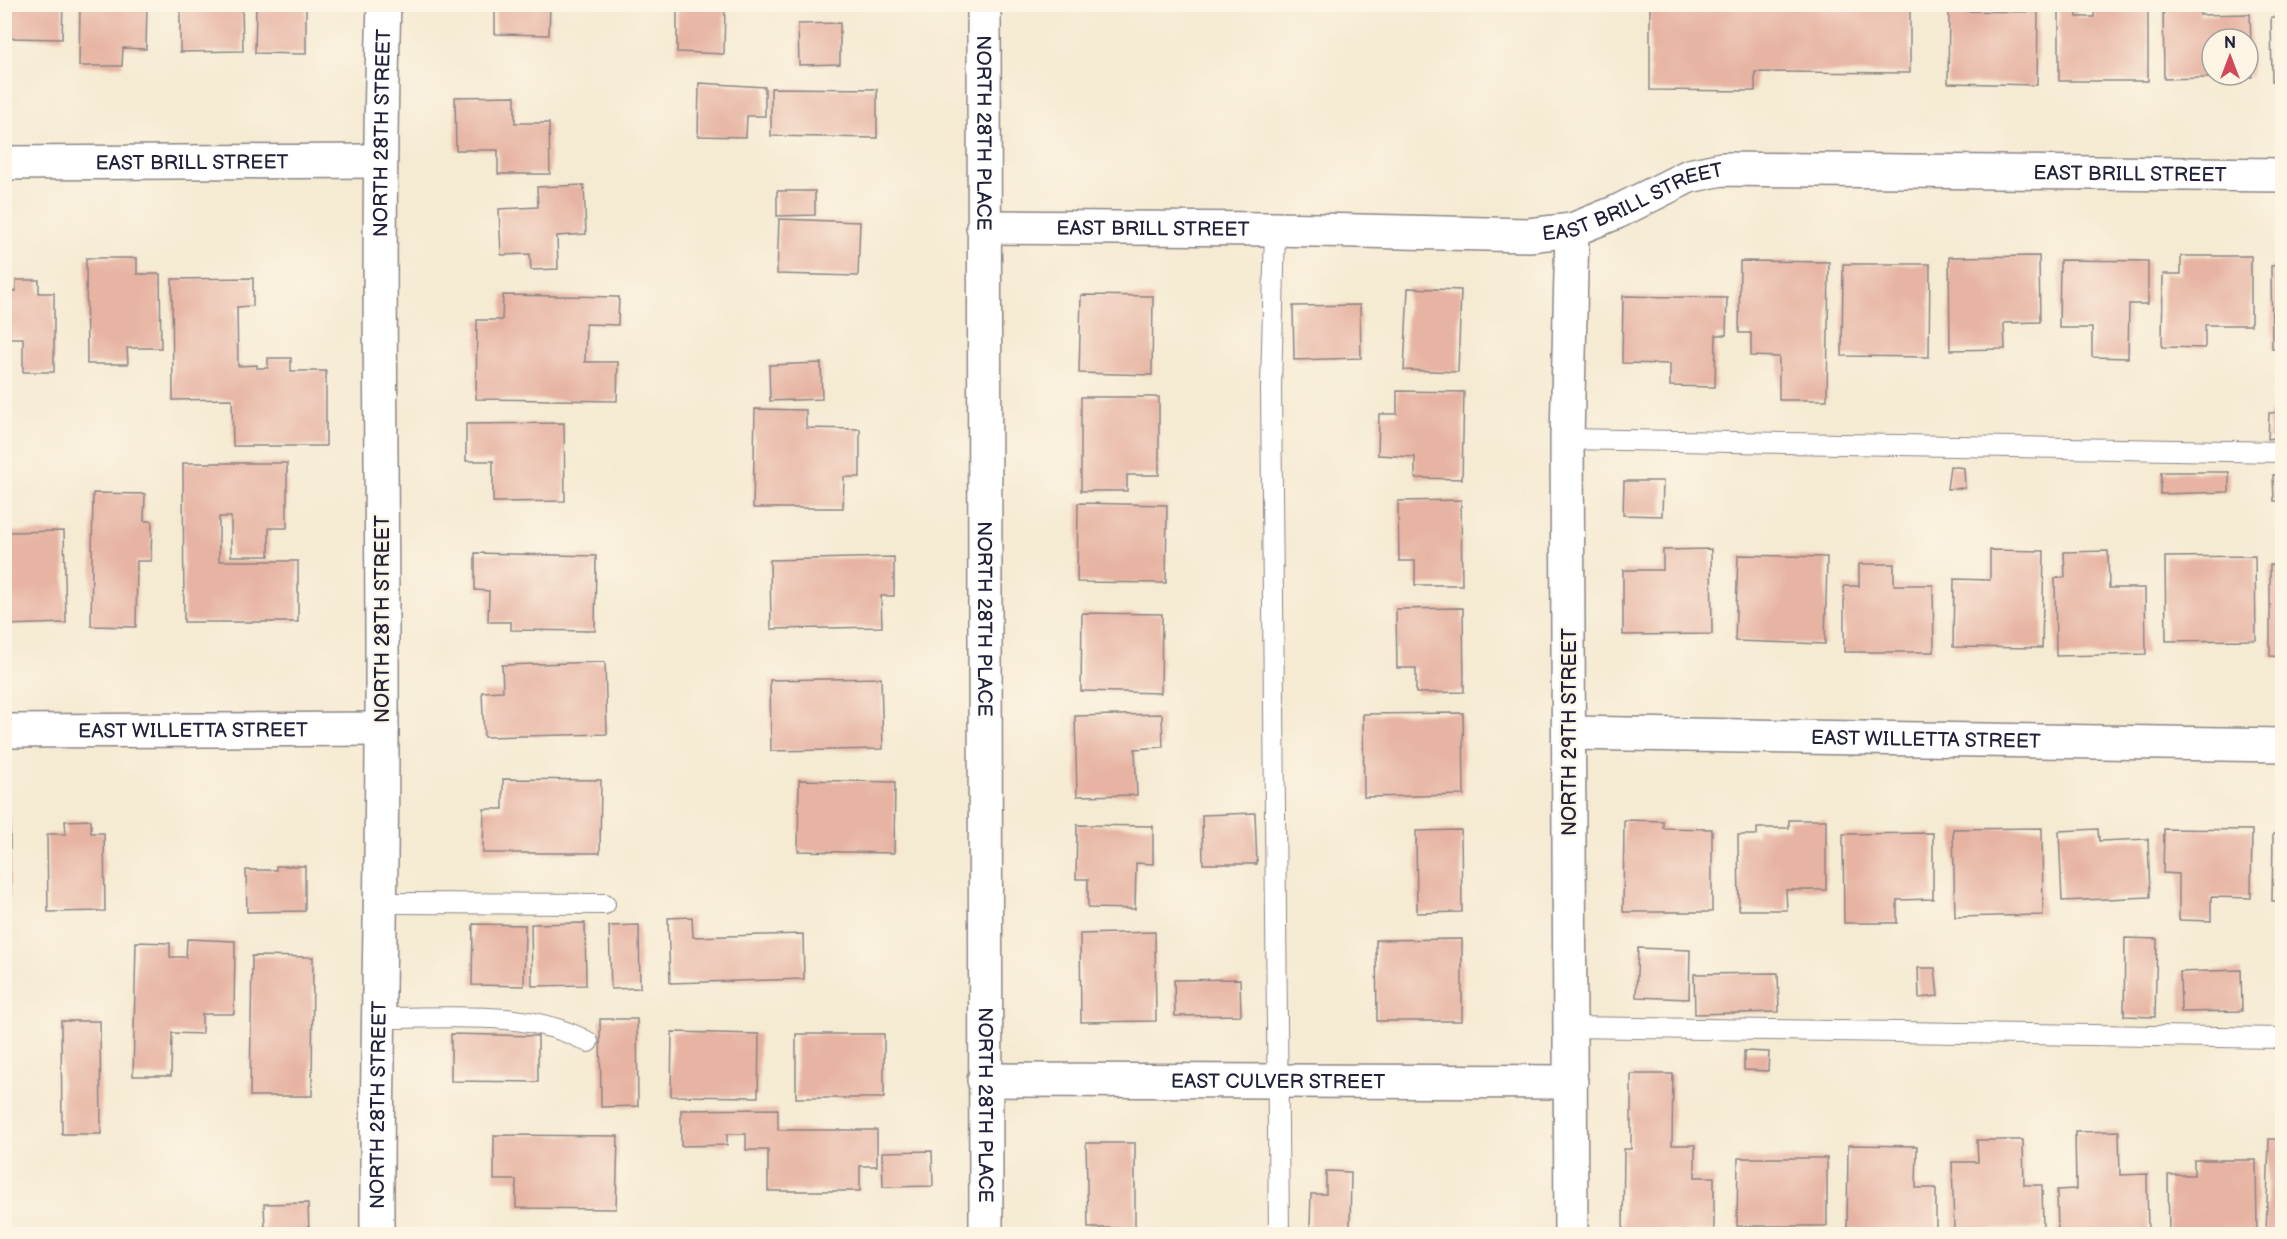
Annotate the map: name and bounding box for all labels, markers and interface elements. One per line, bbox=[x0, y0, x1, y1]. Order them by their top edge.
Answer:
north arrow bbox=[2200, 27, 2260, 87]
street label: NORTH 28TH STREET bbox=[369, 29, 396, 237]
text: N bbox=[2224, 34, 2236, 53]
street label: NORTH 28TH PLACE bbox=[971, 35, 995, 231]
street label: EAST BRILL STREET bbox=[95, 150, 289, 176]
street label: EAST BRILL STREET bbox=[1541, 158, 1725, 246]
street label: EAST BRILL STREET bbox=[2033, 161, 2227, 187]
street label: EAST BRILL STREET bbox=[1056, 217, 1250, 242]
street label: NORTH 28TH STREET bbox=[371, 515, 395, 723]
street label: NORTH 28TH PLACE bbox=[972, 521, 996, 717]
street label: NORTH 29TH STREET bbox=[1558, 628, 1582, 836]
street label: EAST WILLETTA STREET bbox=[78, 718, 308, 744]
street label: EAST WILLETTA STREET bbox=[1811, 726, 2041, 754]
street label: NORTH 28TH STREET bbox=[366, 1001, 392, 1209]
street label: NORTH 28TH PLACE bbox=[973, 1007, 997, 1203]
street label: EAST CULVER STREET bbox=[1171, 1070, 1385, 1094]

